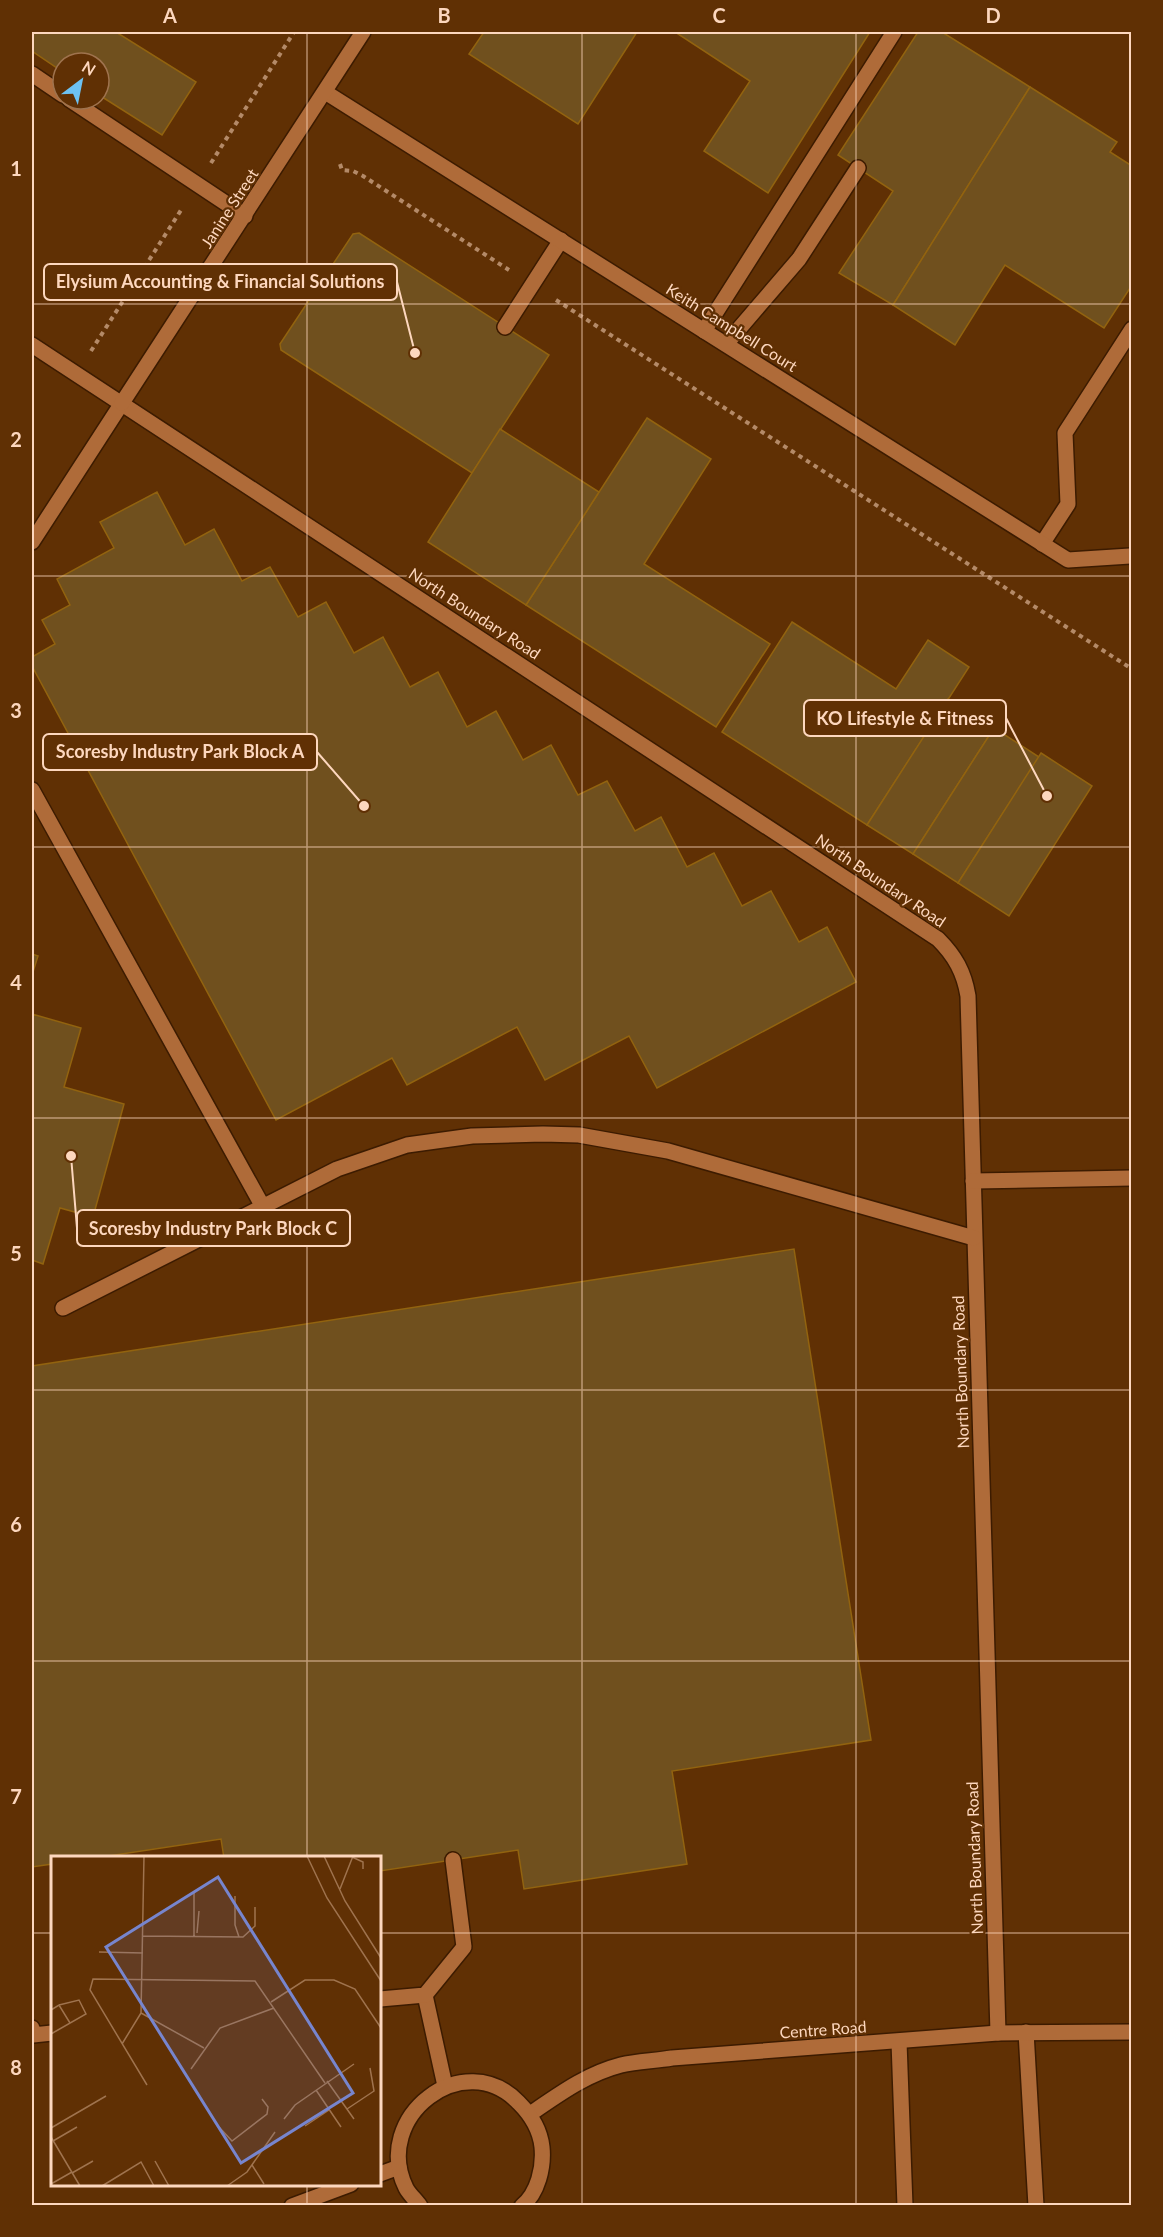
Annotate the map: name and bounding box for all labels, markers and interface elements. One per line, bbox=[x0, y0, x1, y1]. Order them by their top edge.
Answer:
text: A bbox=[162, 3, 177, 27]
text: B bbox=[437, 3, 451, 27]
text: C bbox=[712, 3, 726, 27]
text: D bbox=[985, 3, 1001, 27]
north arrow bbox=[51, 51, 111, 111]
text: N bbox=[79, 57, 99, 79]
text: 1 bbox=[10, 156, 22, 180]
street label: Janine Street bbox=[196, 165, 262, 251]
callout: Elysium Accounting & Financial Solutions bbox=[44, 264, 397, 300]
text: Elysium Accounting & Financial Solutions bbox=[56, 270, 384, 292]
street label: Keith Campbell Court bbox=[663, 279, 801, 375]
text: 2 bbox=[10, 427, 22, 451]
street label: North Boundary Road bbox=[406, 563, 544, 663]
text: 3 bbox=[10, 698, 22, 722]
callout: KO Lifestyle & Fitness bbox=[804, 700, 1006, 736]
text: KO Lifestyle & Fitness bbox=[816, 707, 994, 729]
callout: Scoresby Industry Park Block A bbox=[43, 734, 317, 770]
text: Scoresby Industry Park Block A bbox=[56, 740, 305, 762]
street label: North Boundary Road bbox=[812, 829, 950, 931]
text: 4 bbox=[10, 970, 22, 994]
callout: Scoresby Industry Park Block C bbox=[77, 1210, 350, 1246]
text: Scoresby Industry Park Block C bbox=[89, 1217, 337, 1239]
text: 5 bbox=[10, 1241, 22, 1265]
street label: North Boundary Road bbox=[948, 1295, 972, 1449]
text: 6 bbox=[10, 1512, 22, 1536]
street label: North Boundary Road bbox=[962, 1781, 986, 1935]
text: 7 bbox=[10, 1784, 22, 1808]
inset map bbox=[51, 1856, 381, 2186]
street label: Centre Road bbox=[779, 2016, 867, 2042]
text: 8 bbox=[10, 2055, 22, 2079]

